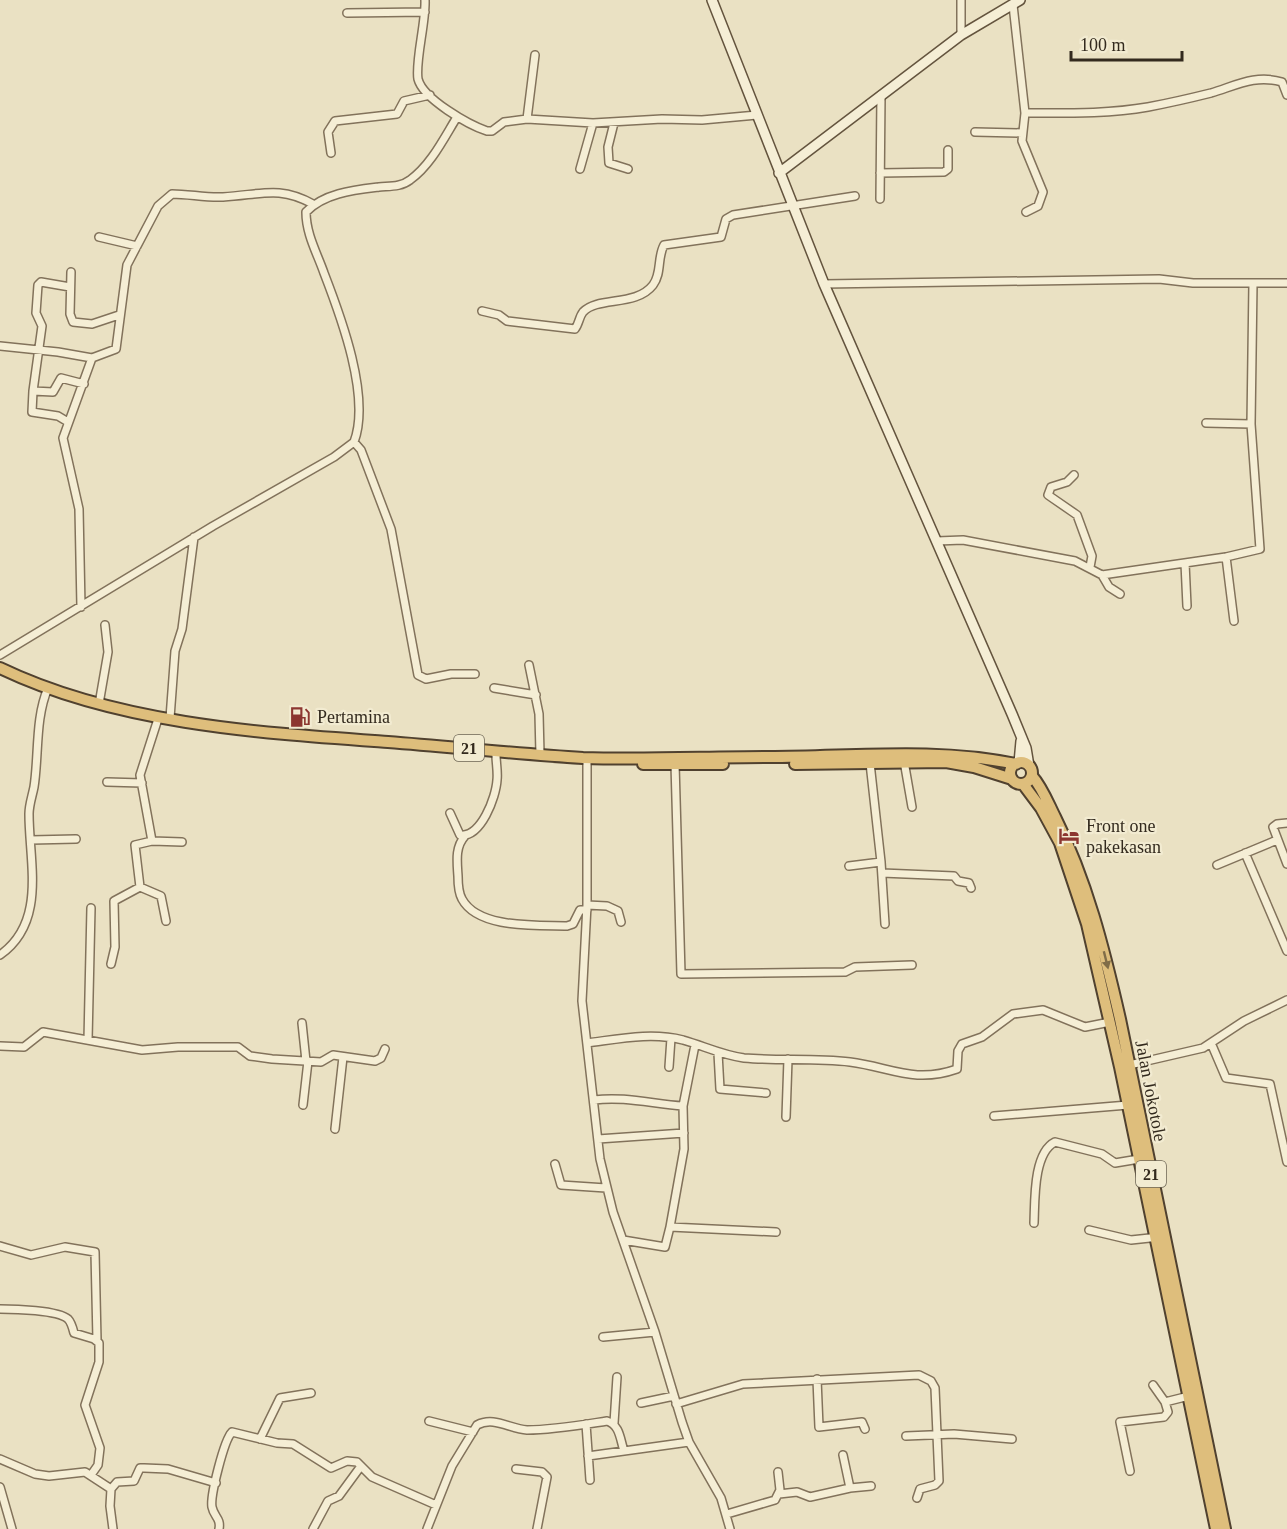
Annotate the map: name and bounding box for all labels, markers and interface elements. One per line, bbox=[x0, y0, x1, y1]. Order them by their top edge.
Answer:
scale bar bbox=[1071, 24, 1182, 62]
text: 100 m bbox=[1080, 35, 1126, 55]
fuel station icon: Pertamina bbox=[288, 705, 312, 729]
place label: Pertamina bbox=[317, 707, 390, 727]
road number: 21 bbox=[454, 735, 484, 761]
place label: Front one pakekasan bbox=[1086, 816, 1161, 857]
hotel icon: Front one pakekasan bbox=[1057, 824, 1081, 848]
one-way arrow bbox=[1101, 950, 1111, 969]
street label: Jalan Jokotole bbox=[1131, 1039, 1171, 1143]
road number: 21 bbox=[1136, 1161, 1166, 1187]

